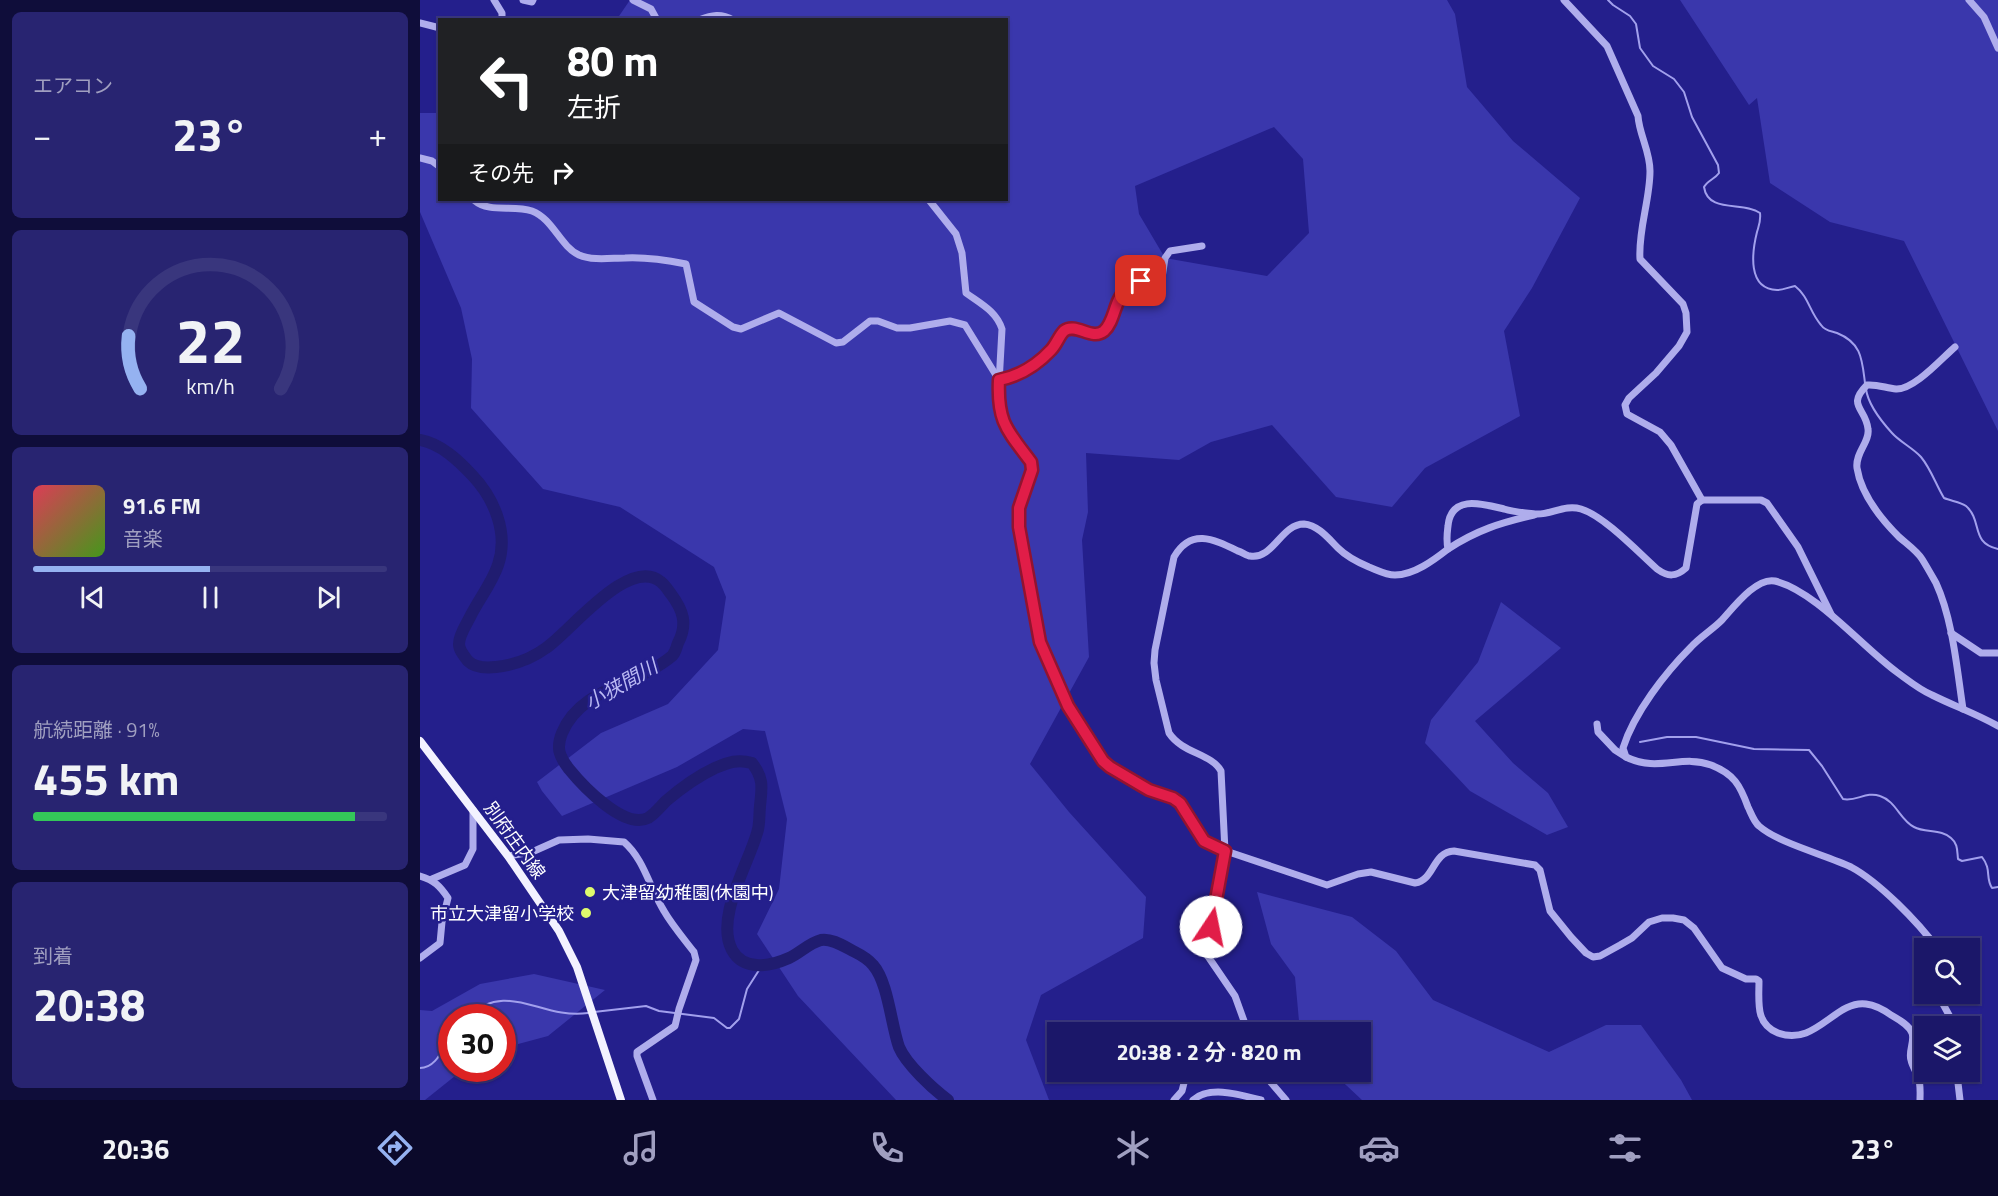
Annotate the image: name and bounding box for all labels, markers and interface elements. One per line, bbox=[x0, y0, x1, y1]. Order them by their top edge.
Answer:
text: 80 m bbox=[567, 28, 659, 92]
icon: left bbox=[468, 42, 546, 120]
text: エアコン bbox=[33, 70, 113, 101]
text: 左折 bbox=[567, 86, 621, 127]
text: 23° bbox=[172, 100, 248, 168]
text: − bbox=[33, 110, 51, 160]
text: + bbox=[369, 110, 387, 160]
text: その先 bbox=[468, 156, 534, 190]
icon: right bbox=[546, 156, 579, 189]
pin bbox=[1115, 255, 1166, 306]
icon: arrive bbox=[1124, 264, 1157, 297]
text: 22 bbox=[175, 293, 245, 388]
text: km/h bbox=[186, 371, 234, 403]
text: 91.6 FM bbox=[123, 489, 201, 523]
text: 音楽 bbox=[123, 523, 163, 554]
icon: previous bbox=[76, 581, 109, 614]
icon: pause bbox=[194, 581, 227, 614]
icon: next bbox=[312, 581, 345, 614]
water label: 小狭間川 bbox=[579, 650, 665, 717]
text: 航続距離 · 91% bbox=[33, 714, 160, 745]
text: 455 km bbox=[33, 744, 179, 812]
street label: 別府庄内線 bbox=[478, 796, 552, 884]
place label: 大津留幼稚園(休園中) bbox=[602, 879, 774, 906]
marker: 大津留幼稚園(休園中) bbox=[583, 885, 597, 899]
position arrow bbox=[1179, 895, 1243, 959]
place label: 市立大津留小学校 bbox=[430, 900, 574, 927]
marker: 市立大津留小学校 bbox=[579, 906, 593, 920]
map controls bbox=[1914, 938, 1980, 1082]
button: search bbox=[1914, 938, 1980, 1004]
text: 到着 bbox=[33, 940, 73, 971]
text: 20:38 bbox=[33, 970, 145, 1038]
speed limit sign: 30 bbox=[438, 1004, 516, 1082]
button: layers bbox=[1914, 1016, 1980, 1082]
text: 20:38 · 2 分 · 820 m bbox=[1117, 1035, 1301, 1069]
icon: directions bbox=[374, 1127, 416, 1169]
icon: music bbox=[620, 1127, 662, 1169]
icon: phone bbox=[866, 1127, 908, 1169]
icon: climate bbox=[1112, 1127, 1154, 1169]
icon: car bbox=[1358, 1127, 1400, 1169]
icon: filters bbox=[1604, 1127, 1646, 1169]
text: 20:36 bbox=[102, 1128, 169, 1169]
text: 23° bbox=[1850, 1128, 1896, 1169]

